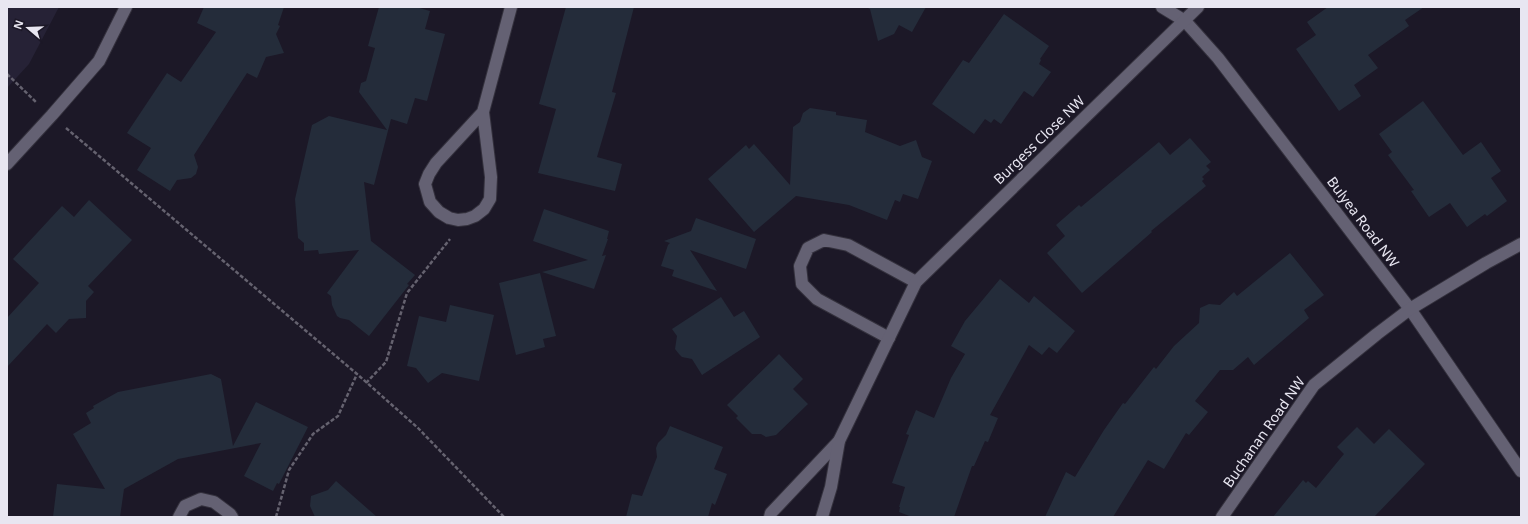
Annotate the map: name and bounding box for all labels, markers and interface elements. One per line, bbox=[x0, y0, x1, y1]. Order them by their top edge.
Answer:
north arrow bbox=[8, 8, 48, 48]
text: N bbox=[10, 18, 27, 31]
street label: Burgess Close NW bbox=[989, 91, 1088, 188]
street label: Bulyea Road NW bbox=[1323, 173, 1404, 271]
street label: Buchanan Road NW bbox=[1218, 373, 1309, 491]

